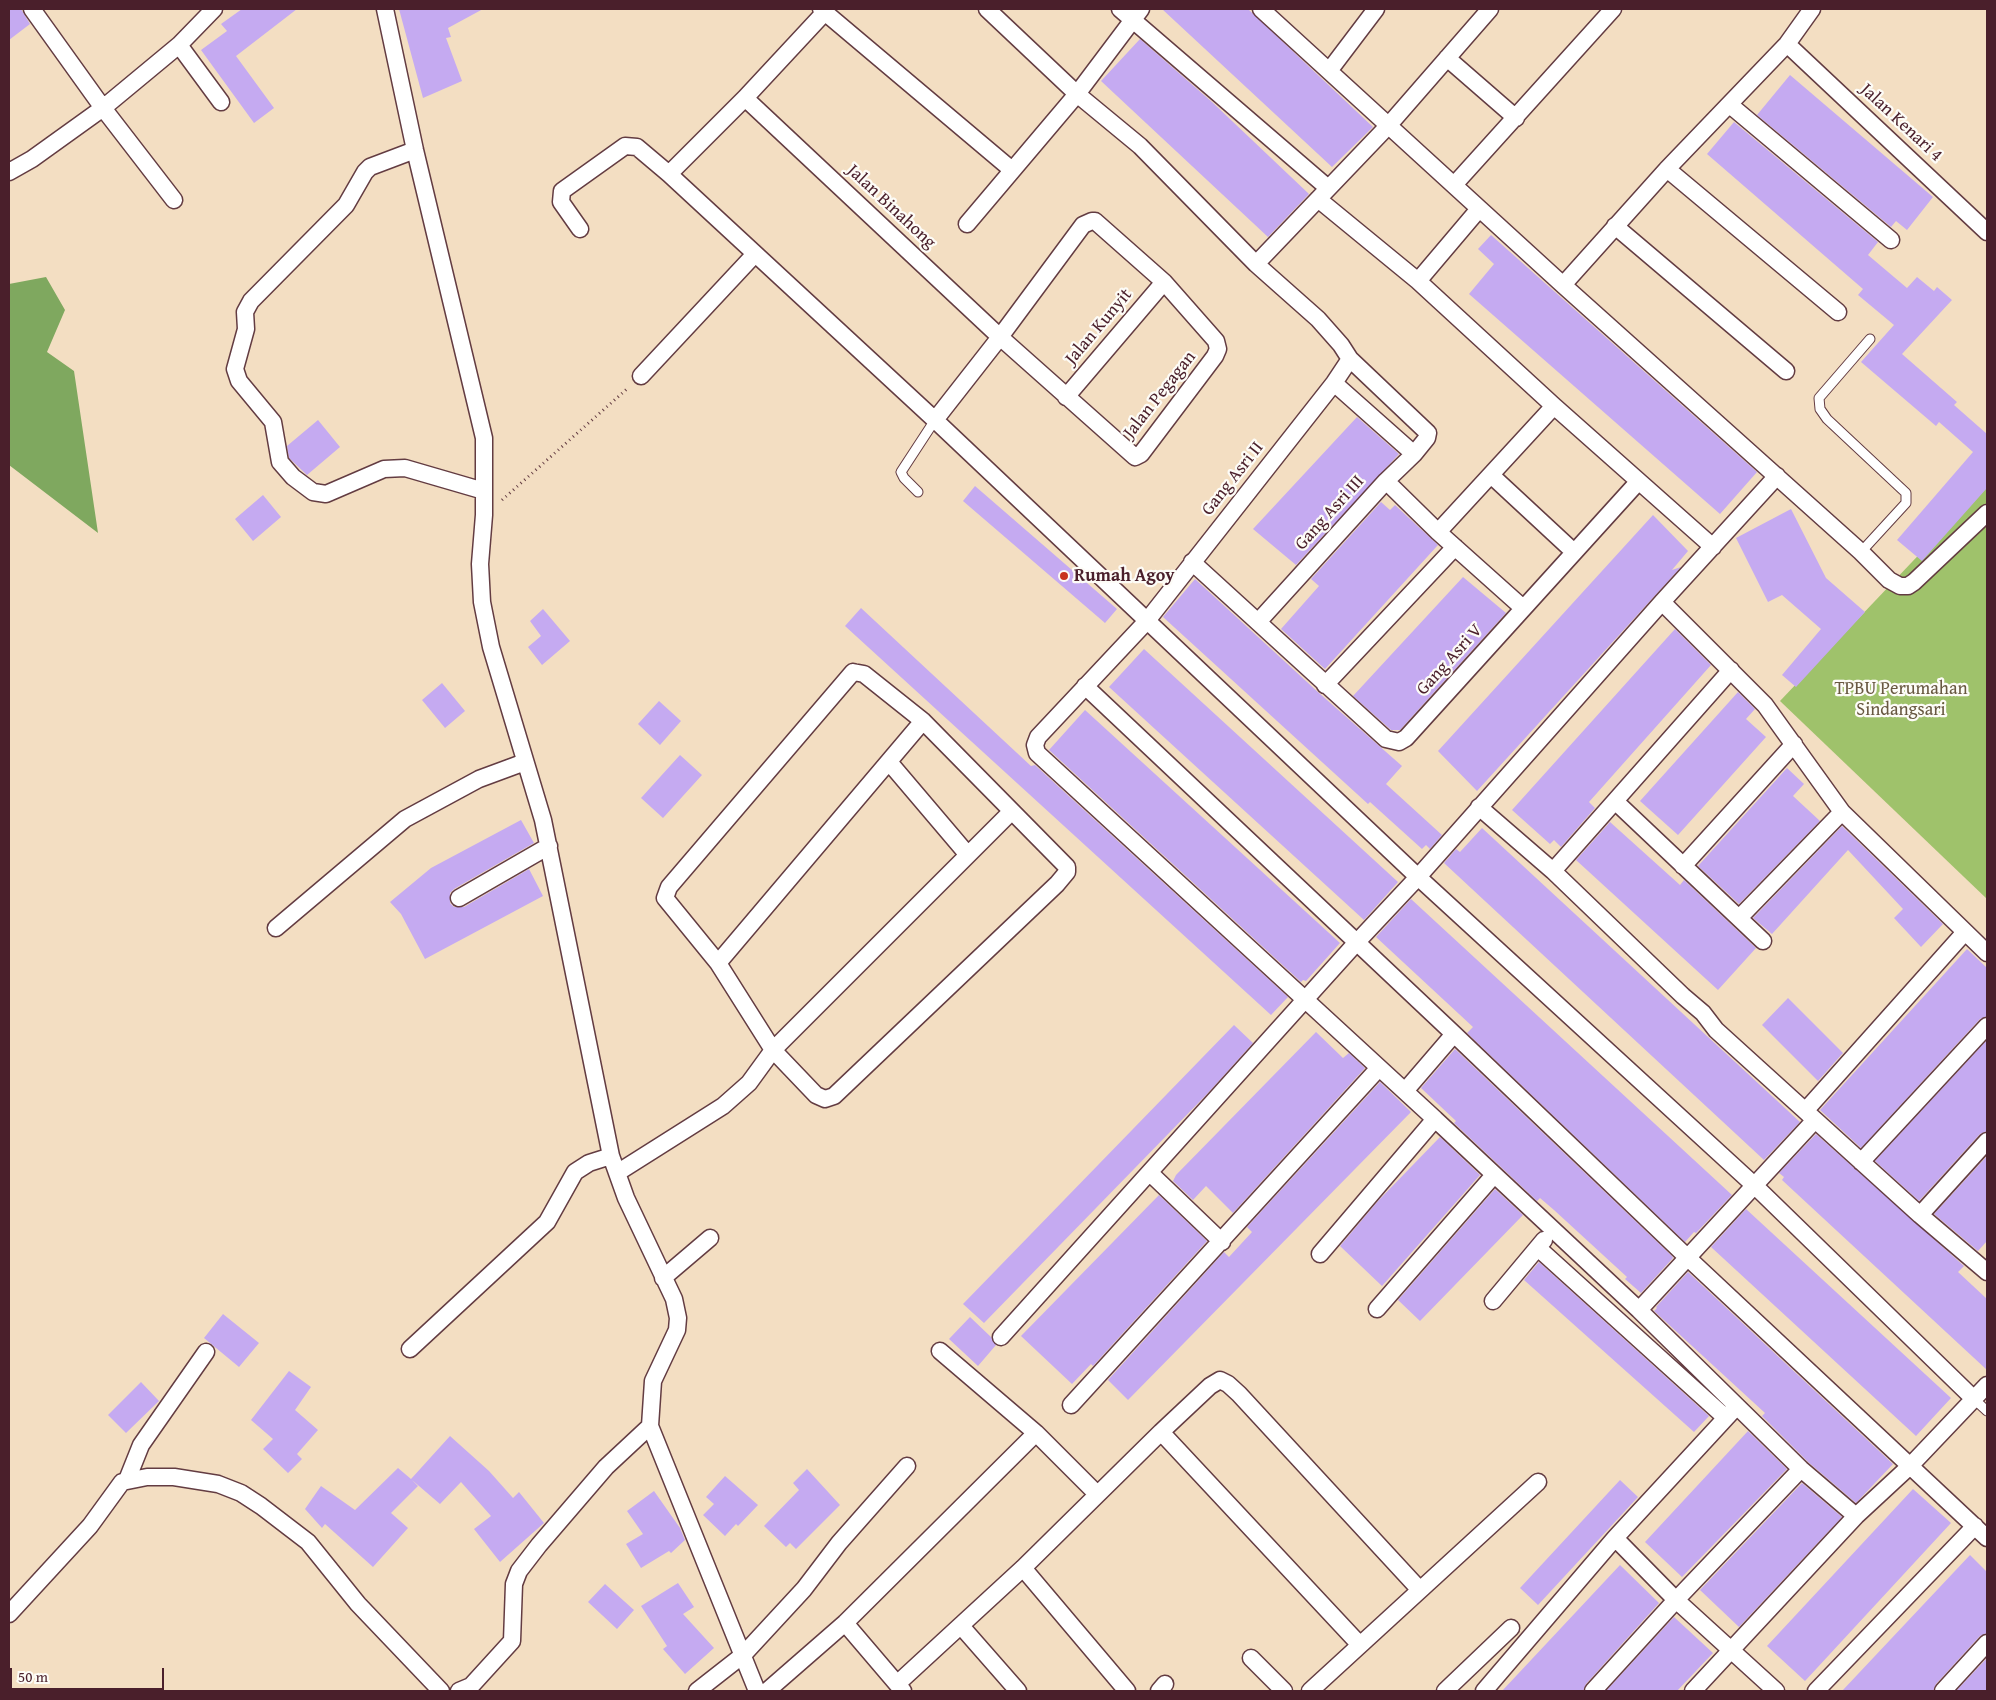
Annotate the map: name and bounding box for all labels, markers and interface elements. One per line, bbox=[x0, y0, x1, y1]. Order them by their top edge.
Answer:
street label: Jalan Kenari 4 bbox=[1855, 79, 1947, 167]
street label: Jalan Binahong bbox=[842, 160, 940, 254]
street label: Jalan Kunyit bbox=[1061, 285, 1137, 369]
street label: Jalan Pegagan bbox=[1119, 347, 1201, 443]
street label: Gang Asri II bbox=[1197, 438, 1269, 520]
street label: Gang Asri III bbox=[1291, 471, 1369, 555]
place label: Rumah Agoy bbox=[1074, 565, 1175, 587]
marker: Rumah Agoy bbox=[1058, 570, 1070, 582]
street label: Gang Asri V bbox=[1412, 620, 1488, 700]
park label: TPBU Perumahan Sindangsari bbox=[1834, 678, 1968, 721]
scale bar bbox=[12, 1658, 166, 1690]
text: 50 m bbox=[18, 1666, 48, 1687]

